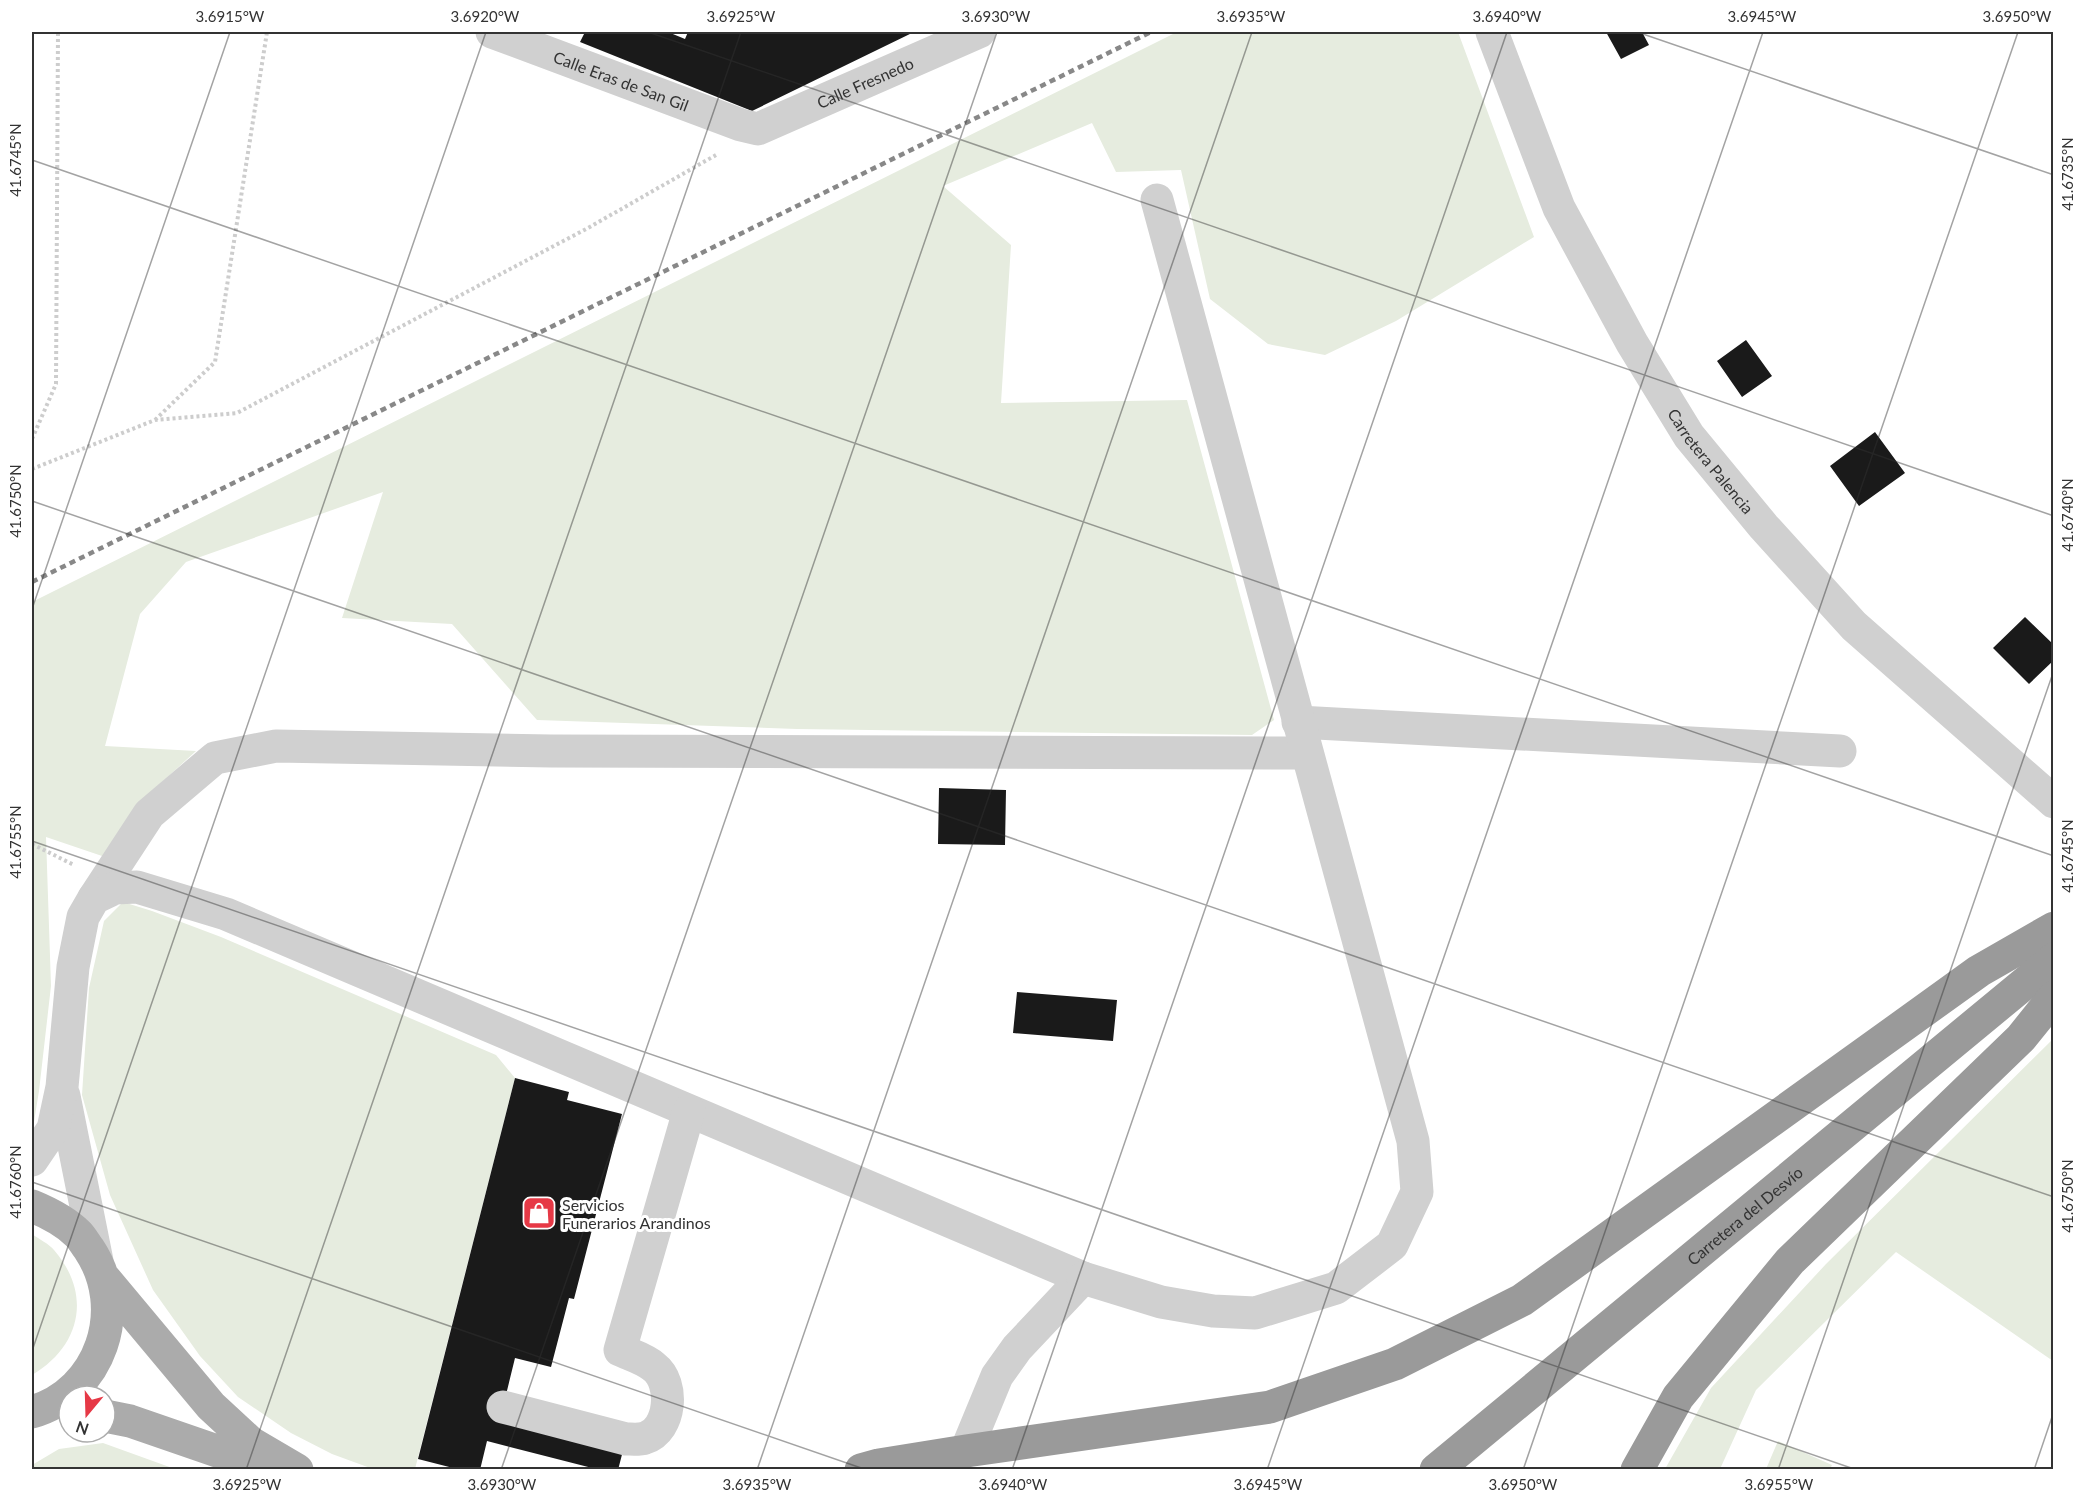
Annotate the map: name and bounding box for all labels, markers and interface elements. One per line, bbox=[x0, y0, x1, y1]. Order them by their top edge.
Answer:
text: 3.6915°W bbox=[196, 7, 265, 25]
text: 3.6920°W bbox=[451, 7, 520, 25]
text: 3.6925°W bbox=[707, 7, 776, 25]
text: 3.6930°W bbox=[962, 7, 1031, 25]
text: 3.6935°W bbox=[1217, 7, 1286, 25]
text: 3.6940°W bbox=[1473, 7, 1542, 25]
text: 3.6945°W bbox=[1728, 7, 1797, 25]
text: 3.6950°W bbox=[1983, 7, 2052, 25]
street label: Calle Eras de San Gil bbox=[551, 46, 692, 114]
street label: Calle Fresnedo bbox=[814, 53, 916, 112]
text: 41.6745°N bbox=[6, 123, 24, 197]
text: 41.6735°N bbox=[2058, 137, 2076, 211]
street label: Carretera Palencia bbox=[1665, 405, 1758, 517]
text: 41.6750°N bbox=[6, 464, 24, 538]
text: 41.6740°N bbox=[2058, 478, 2076, 552]
text: 41.6755°N bbox=[6, 805, 24, 879]
text: 41.6745°N bbox=[2058, 819, 2076, 893]
text: 41.6760°N bbox=[6, 1145, 24, 1219]
text: 41.6750°N bbox=[2058, 1159, 2076, 1233]
street label: Carretera del Desvío bbox=[1683, 1162, 1806, 1268]
shop icon: Servicios Funerarios Arandinos bbox=[521, 1195, 557, 1231]
place label: Servicios Funerarios Arandinos bbox=[562, 1195, 711, 1232]
north arrow bbox=[57, 1384, 117, 1444]
text: N bbox=[73, 1418, 91, 1440]
text: 3.6925°W bbox=[213, 1475, 282, 1493]
text: 3.6930°W bbox=[468, 1475, 537, 1493]
text: 3.6935°W bbox=[723, 1475, 792, 1493]
text: 3.6940°W bbox=[979, 1475, 1048, 1493]
text: 3.6945°W bbox=[1234, 1475, 1303, 1493]
text: 3.6950°W bbox=[1489, 1475, 1558, 1493]
text: 3.6955°W bbox=[1745, 1475, 1814, 1493]

